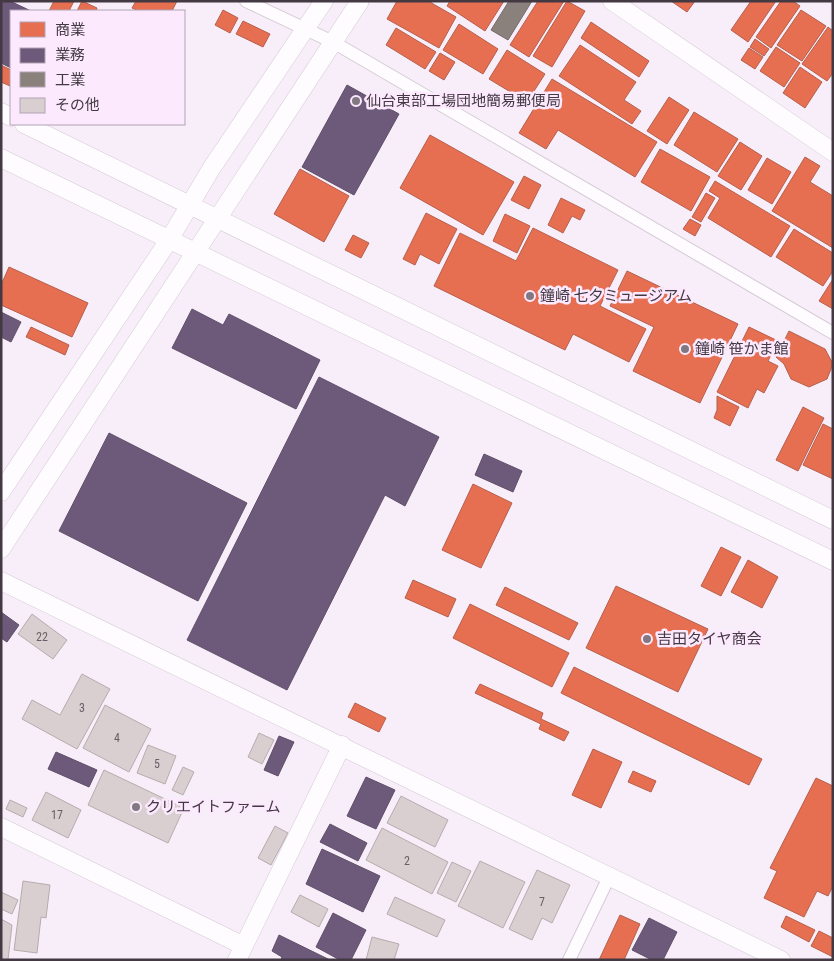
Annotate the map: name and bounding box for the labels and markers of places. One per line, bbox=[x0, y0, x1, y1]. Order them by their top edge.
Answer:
place label: 仙台東部工場団地簡易郵便局 bbox=[366, 92, 561, 110]
marker: 仙台東部工場団地簡易郵便局 bbox=[350, 95, 362, 107]
place label: 鐘崎 七夕ミュージアム bbox=[540, 287, 692, 305]
marker: 鐘崎 七夕ミュージアム bbox=[524, 290, 536, 302]
place label: 鐘崎 笹かま館 bbox=[695, 340, 788, 358]
marker: 鐘崎 笹かま館 bbox=[679, 343, 691, 355]
place label: 吉田タイヤ商会 bbox=[657, 630, 762, 648]
marker: 吉田タイヤ商会 bbox=[641, 633, 653, 645]
place label: クリエイトファーム bbox=[146, 798, 281, 816]
marker: クリエイトファーム bbox=[130, 801, 142, 813]

